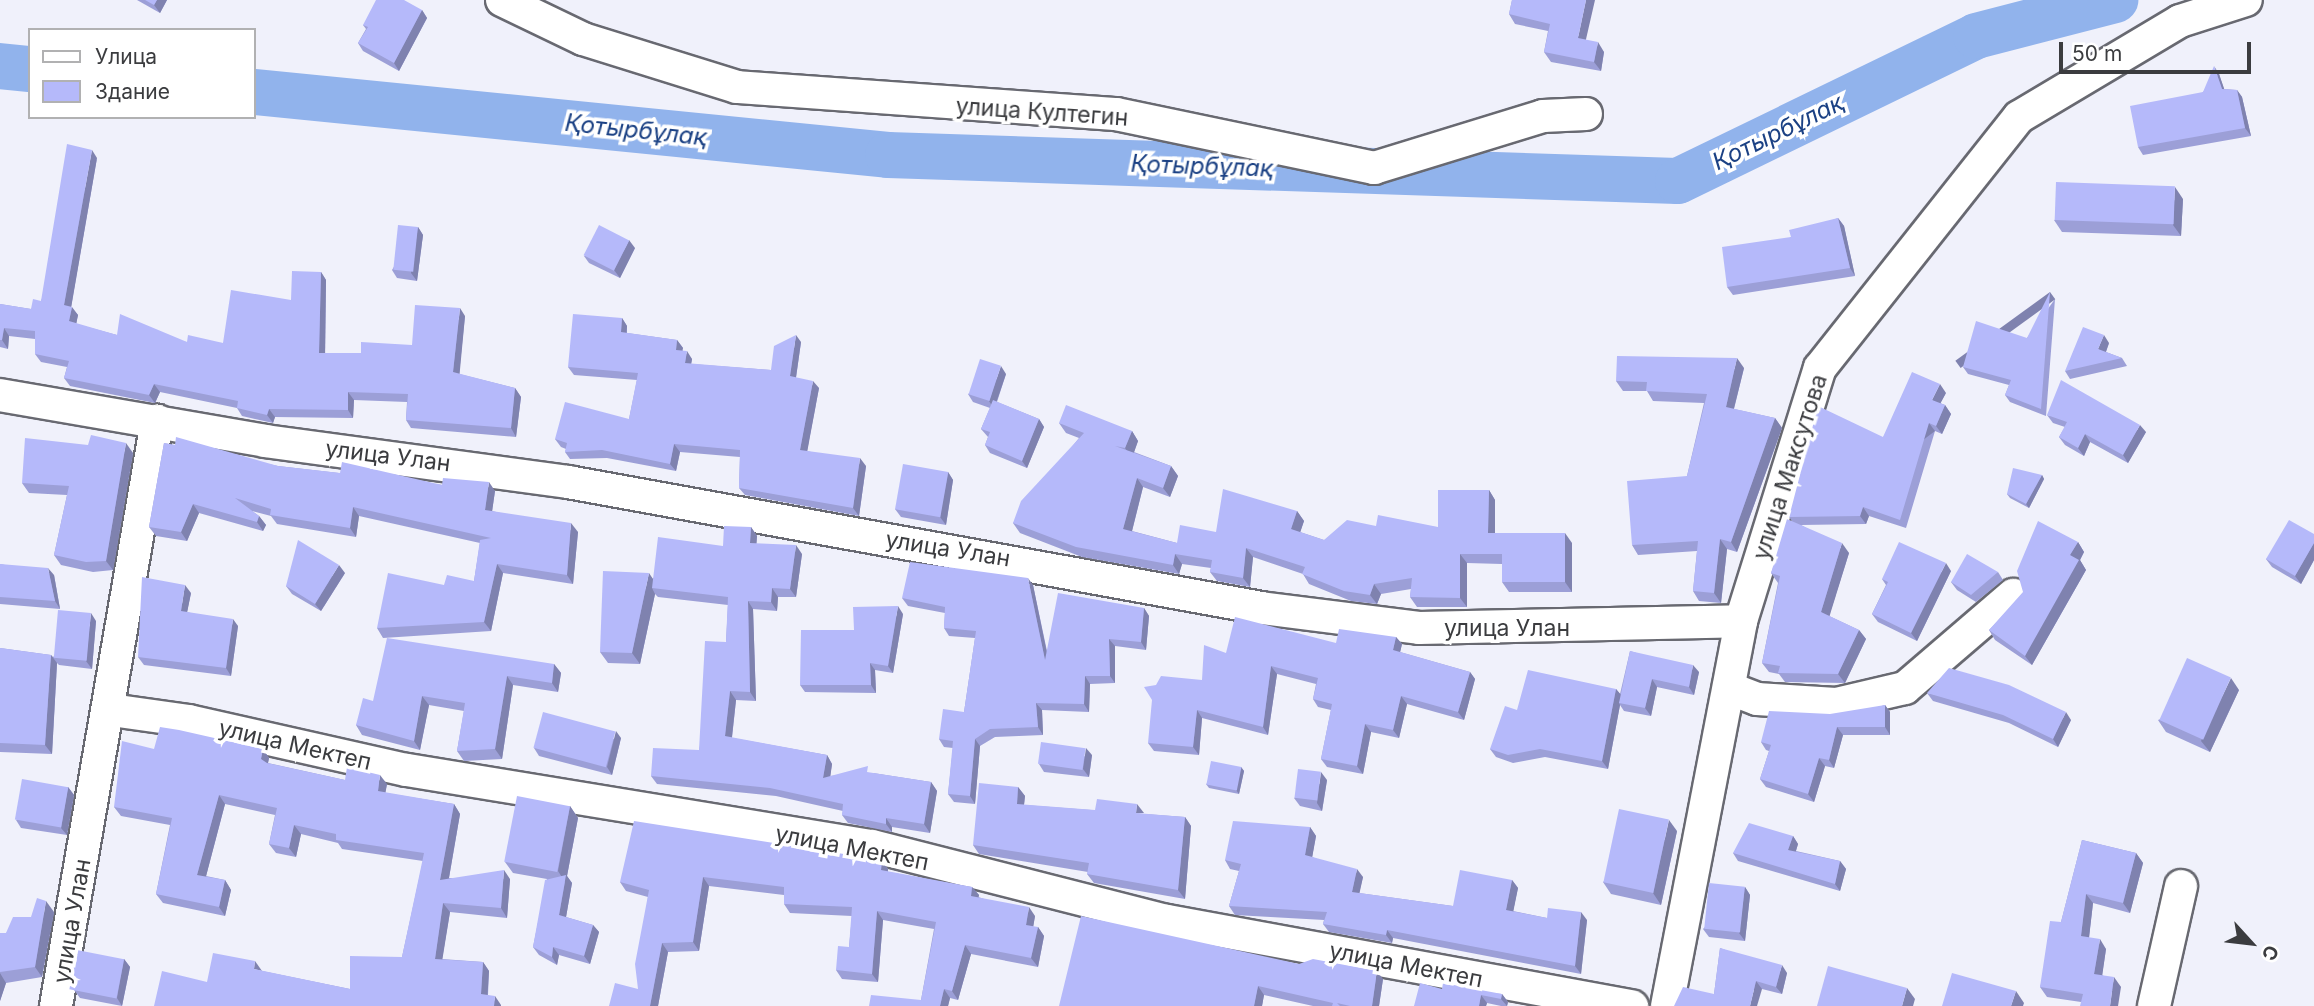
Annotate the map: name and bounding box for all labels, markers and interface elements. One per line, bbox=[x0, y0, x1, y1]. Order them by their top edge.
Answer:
legend bbox=[28, 28, 256, 119]
scale bar bbox=[2062, 28, 2254, 72]
text: 50 m bbox=[2072, 41, 2122, 66]
text: Улица bbox=[95, 44, 157, 69]
text: Здание bbox=[95, 79, 170, 104]
water label: Қотырбұлақ bbox=[1708, 88, 1848, 176]
street label: улица Култегин bbox=[955, 92, 1129, 132]
water label: Қотырбұлақ bbox=[564, 108, 708, 152]
water label: Қотырбұлақ bbox=[1130, 149, 1274, 183]
street label: улица Максутова bbox=[1747, 371, 1833, 563]
street label: улица Улан bbox=[324, 435, 452, 477]
street label: улица Улан bbox=[884, 526, 1012, 572]
street label: улица Улан bbox=[1444, 614, 1570, 642]
street label: улица Мектеп bbox=[216, 714, 374, 776]
street label: улица Мектеп bbox=[773, 820, 931, 876]
street label: улица Улан bbox=[47, 857, 97, 985]
north arrow bbox=[2216, 908, 2286, 978]
street label: улица Мектеп bbox=[1327, 937, 1485, 993]
text: С bbox=[2257, 941, 2284, 964]

